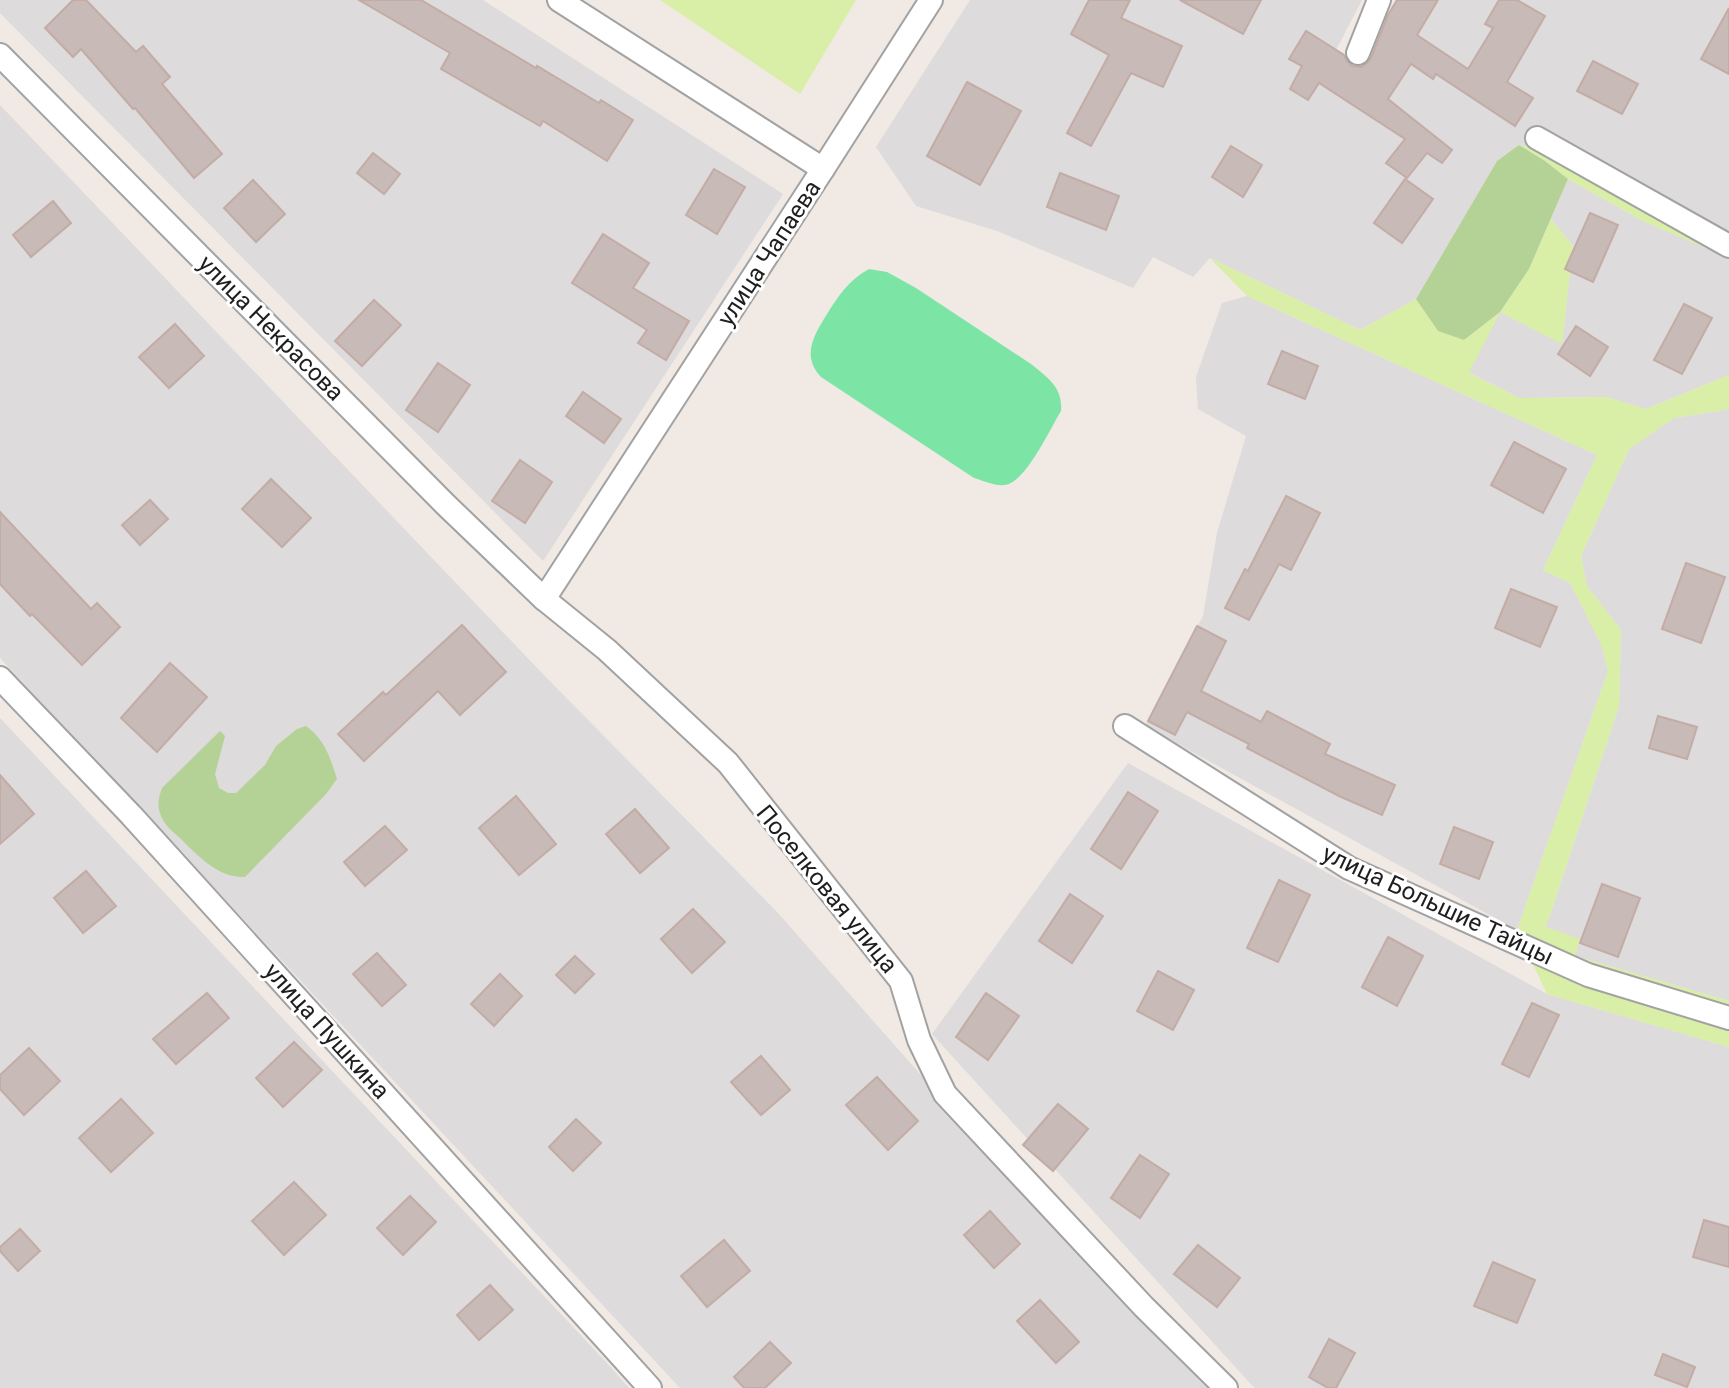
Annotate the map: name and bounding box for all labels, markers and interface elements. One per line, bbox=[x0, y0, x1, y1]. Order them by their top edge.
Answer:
street label: улица Чапаева bbox=[712, 175, 826, 331]
street label: улица Некрасова bbox=[192, 249, 350, 407]
street label: Поселковая улица bbox=[751, 799, 903, 979]
street label: улица Большие Тайцы bbox=[1318, 839, 1558, 971]
street label: улица Пушкина bbox=[259, 957, 395, 1105]

